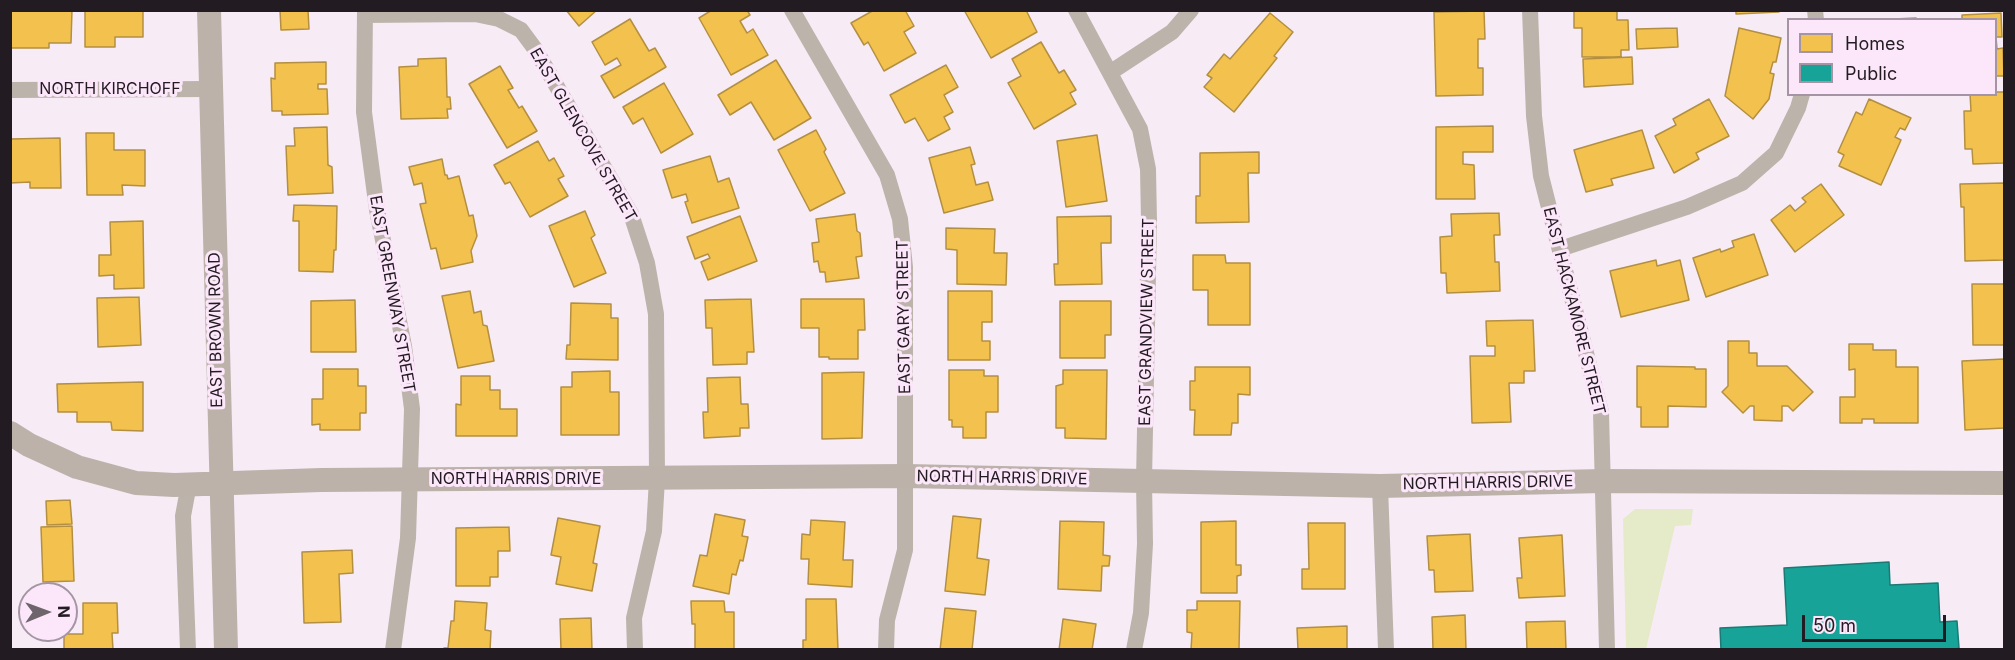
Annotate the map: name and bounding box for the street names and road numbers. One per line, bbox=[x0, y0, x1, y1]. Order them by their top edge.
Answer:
street label: EAST GLENCOVE STREET bbox=[525, 45, 641, 225]
street label: NORTH KIRCHOFF bbox=[39, 79, 181, 99]
street label: EAST GREENWAY STREET bbox=[365, 194, 419, 394]
street label: EAST HACKAMORE STREET bbox=[1539, 205, 1609, 417]
street label: EAST GRANDVIEW STREET bbox=[1136, 218, 1158, 426]
street label: EAST GARY STREET bbox=[893, 240, 915, 394]
street label: EAST BROWN ROAD bbox=[205, 252, 227, 408]
street label: NORTH HARRIS DRIVE bbox=[917, 467, 1087, 489]
street label: NORTH HARRIS DRIVE bbox=[431, 469, 601, 489]
street label: NORTH HARRIS DRIVE bbox=[1403, 472, 1573, 494]

